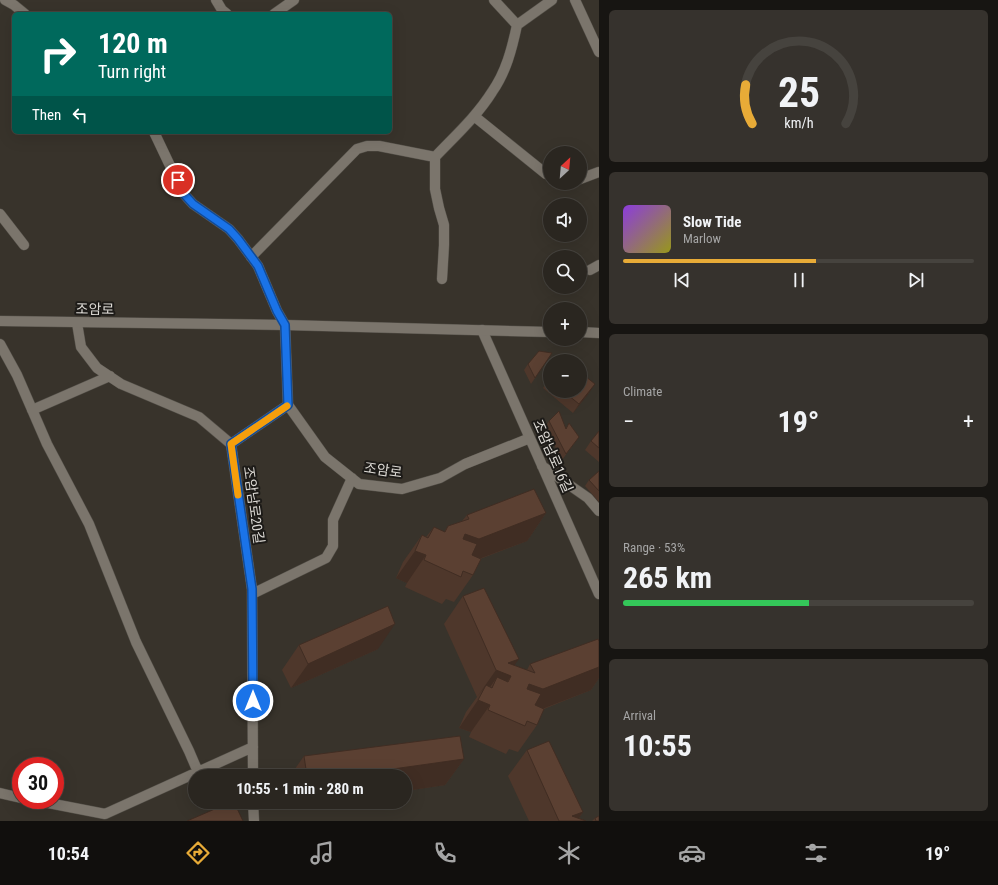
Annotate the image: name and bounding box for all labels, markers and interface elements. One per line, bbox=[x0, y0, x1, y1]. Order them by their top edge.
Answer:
text: 120 m bbox=[98, 27, 168, 60]
icon: right bbox=[32, 28, 84, 80]
text: Turn right bbox=[98, 61, 166, 82]
text: 25 bbox=[777, 68, 820, 117]
icon: left bbox=[69, 104, 91, 126]
text: Then bbox=[32, 106, 61, 124]
text: km/h bbox=[784, 115, 813, 131]
north arrow bbox=[543, 146, 587, 190]
map controls bbox=[543, 146, 587, 398]
pin bbox=[161, 163, 195, 197]
icon: arrive bbox=[167, 169, 189, 191]
button: sound bbox=[543, 198, 587, 242]
text: Slow Tide bbox=[683, 213, 741, 231]
text: Marlow bbox=[683, 231, 721, 246]
button: search bbox=[543, 250, 587, 294]
icon: previous bbox=[671, 269, 693, 291]
icon: pause bbox=[788, 269, 810, 291]
icon: next bbox=[905, 269, 927, 291]
street label: 조암로 bbox=[76, 301, 115, 317]
button: + bbox=[543, 302, 587, 346]
button: − bbox=[543, 354, 587, 398]
text: Climate bbox=[623, 384, 662, 399]
text: 19° bbox=[778, 404, 820, 439]
text: − bbox=[623, 409, 634, 434]
text: + bbox=[963, 409, 974, 434]
street label: 조암남로16길 bbox=[530, 417, 576, 495]
street label: 조암로 bbox=[363, 459, 403, 481]
street label: 조암남로20길 bbox=[241, 465, 267, 545]
text: Range · 53% bbox=[623, 540, 685, 555]
text: 265 km bbox=[623, 560, 712, 595]
position arrow bbox=[232, 680, 274, 722]
text: Arrival bbox=[623, 708, 656, 723]
text: 10:55 bbox=[623, 728, 692, 763]
speed limit sign: 30 bbox=[12, 757, 64, 809]
text: 10:55 · 1 min · 280 m bbox=[236, 780, 364, 798]
icon: directions bbox=[184, 839, 212, 867]
icon: music bbox=[308, 839, 336, 867]
icon: phone bbox=[431, 839, 459, 867]
icon: climate bbox=[555, 839, 583, 867]
icon: car bbox=[678, 839, 706, 867]
icon: filters bbox=[802, 839, 830, 867]
text: 10:54 bbox=[48, 843, 89, 864]
text: 19° bbox=[925, 843, 950, 864]

